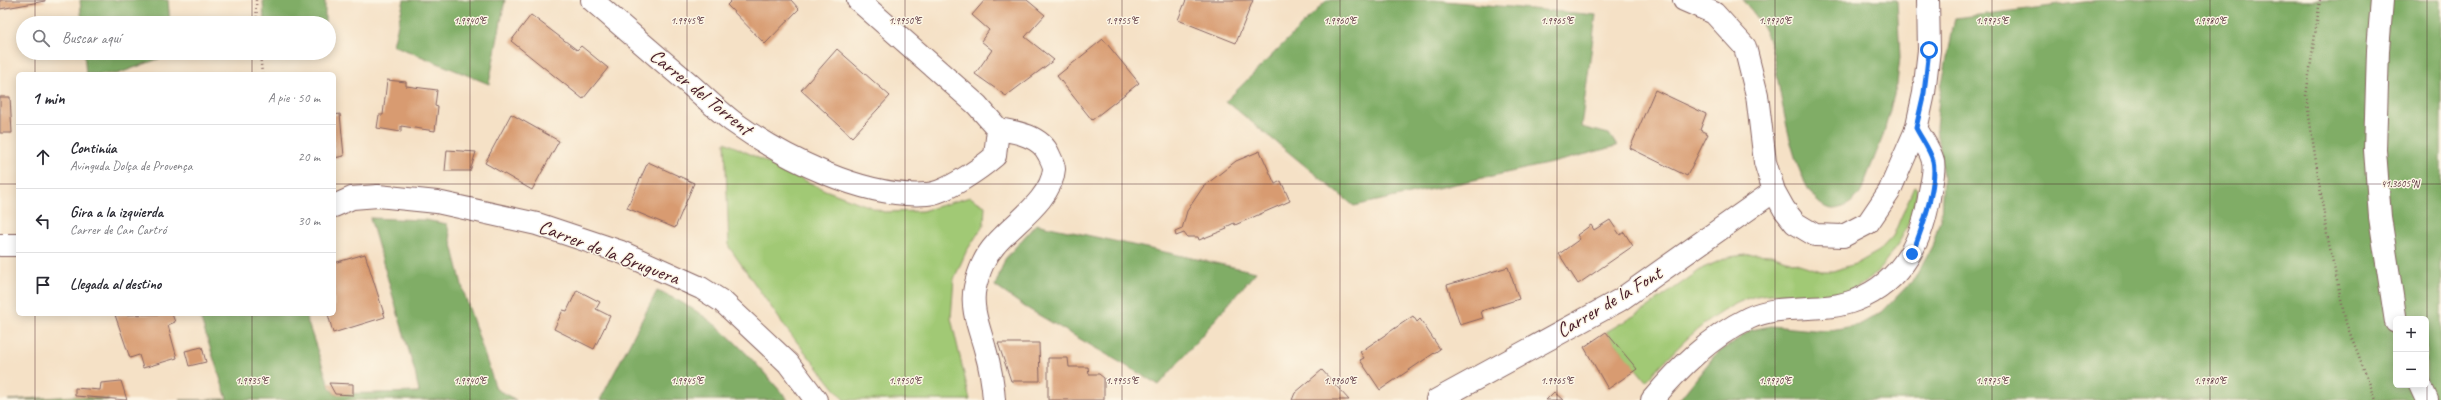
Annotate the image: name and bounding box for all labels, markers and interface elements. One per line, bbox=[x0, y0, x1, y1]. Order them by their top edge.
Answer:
text: 1.9940°E bbox=[454, 14, 488, 27]
text: 1.9945°E bbox=[671, 14, 705, 27]
text: 1.9950°E bbox=[889, 14, 923, 27]
text: 1.9955°E bbox=[1106, 14, 1140, 27]
text: 1.9960°E bbox=[1324, 14, 1358, 27]
text: 1.9965°E bbox=[1541, 14, 1575, 27]
text: 1.9970°E bbox=[1759, 14, 1793, 27]
text: 1.9975°E bbox=[1976, 14, 2010, 27]
text: 1.9980°E bbox=[2194, 14, 2228, 27]
search box bbox=[16, 16, 336, 60]
icon: search bbox=[30, 27, 52, 49]
text: Buscar aquí bbox=[62, 29, 121, 48]
route start bbox=[1920, 41, 1938, 59]
street label: Carrer del Torrent bbox=[645, 43, 760, 143]
text: 1 min bbox=[32, 88, 65, 109]
text: A pie · 50 m bbox=[268, 90, 320, 106]
text: Continúa bbox=[70, 139, 117, 158]
icon: ahead bbox=[32, 146, 54, 168]
text: 20 m bbox=[298, 149, 320, 165]
text: Avinguda Dolça de Provença bbox=[70, 158, 193, 174]
text: 41.3605°N bbox=[2381, 177, 2421, 190]
text: Gira a la izquierda bbox=[70, 203, 163, 222]
icon: left bbox=[32, 210, 54, 232]
text: 30 m bbox=[298, 213, 320, 229]
street label: Carrer de la Bruguera bbox=[535, 214, 685, 291]
text: Carrer de Can Cartró bbox=[70, 222, 166, 238]
route end bbox=[1903, 245, 1921, 263]
street label: Carrer de la Font bbox=[1552, 260, 1668, 343]
icon: arrive bbox=[32, 274, 54, 296]
text: Llegada al destino bbox=[70, 275, 161, 294]
map controls bbox=[2393, 316, 2429, 388]
button: + bbox=[2393, 316, 2429, 352]
button: − bbox=[2393, 352, 2429, 388]
text: 1.9935°E bbox=[236, 374, 270, 387]
text: 1.9940°E bbox=[454, 374, 488, 387]
text: 1.9945°E bbox=[671, 374, 705, 387]
text: 1.9950°E bbox=[889, 374, 923, 387]
text: 1.9955°E bbox=[1106, 374, 1140, 387]
text: 1.9960°E bbox=[1324, 374, 1358, 387]
text: 1.9965°E bbox=[1541, 374, 1575, 387]
text: 1.9970°E bbox=[1759, 374, 1793, 387]
text: 1.9975°E bbox=[1976, 374, 2010, 387]
text: 1.9980°E bbox=[2194, 374, 2228, 387]

